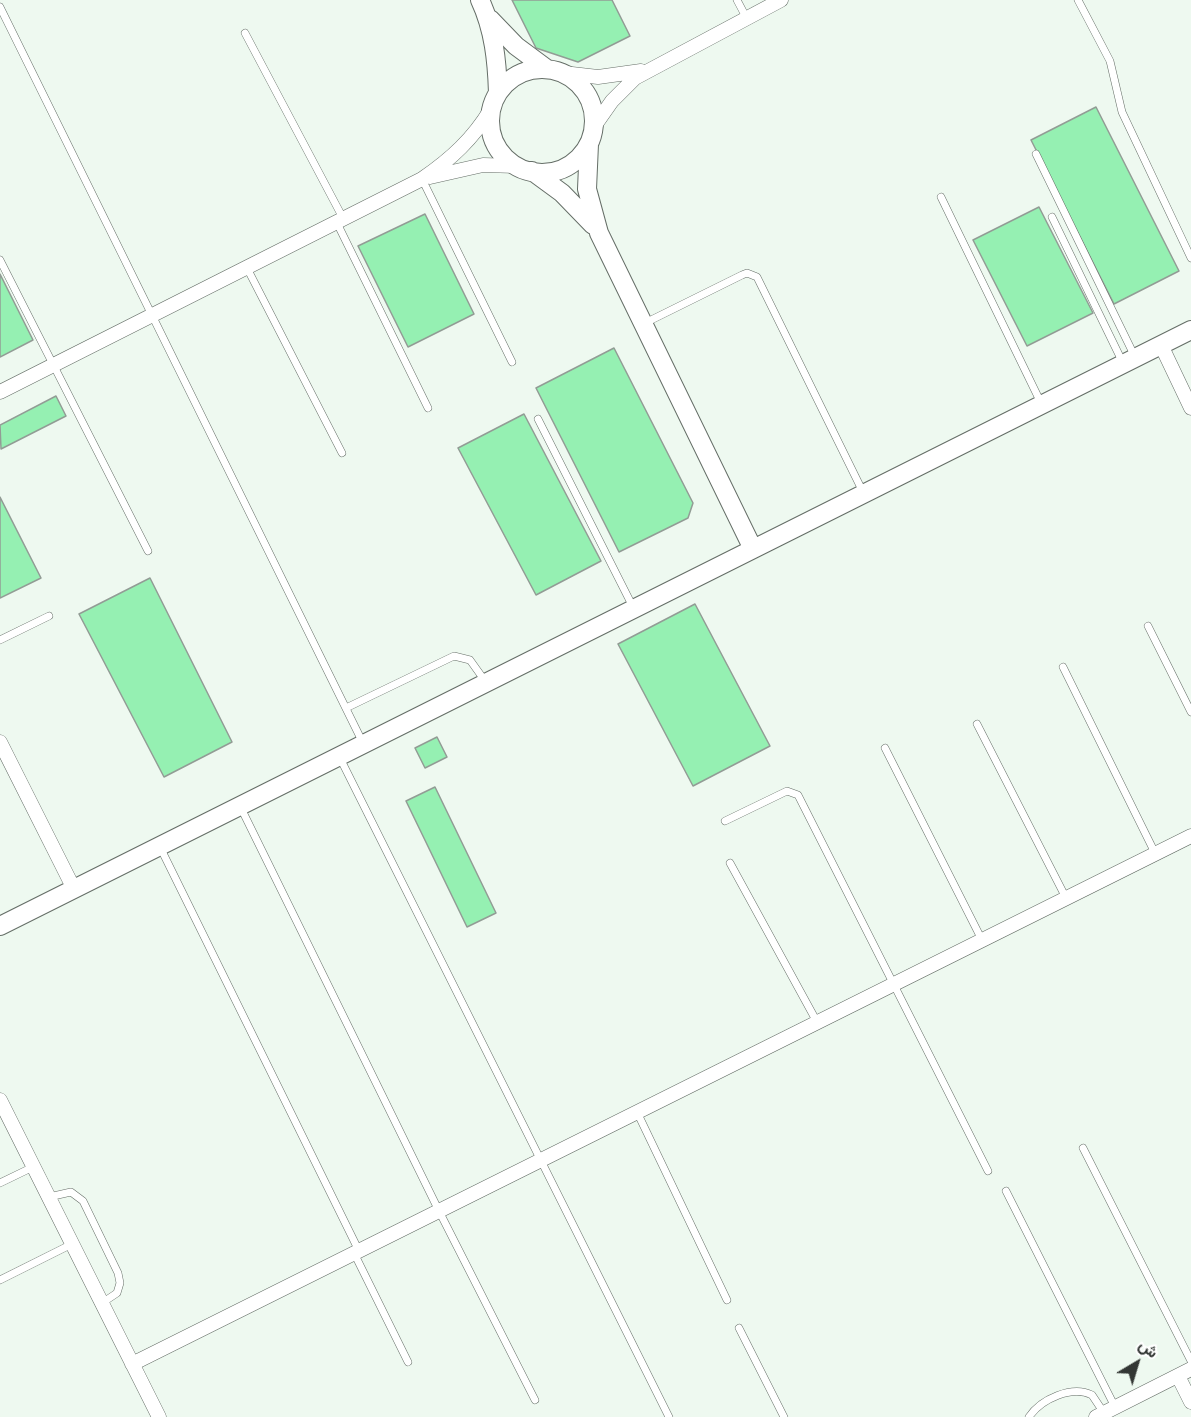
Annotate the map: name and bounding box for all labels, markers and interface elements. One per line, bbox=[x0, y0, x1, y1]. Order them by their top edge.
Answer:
north arrow bbox=[1107, 1333, 1167, 1393]
text: ش bbox=[1134, 1335, 1162, 1363]

